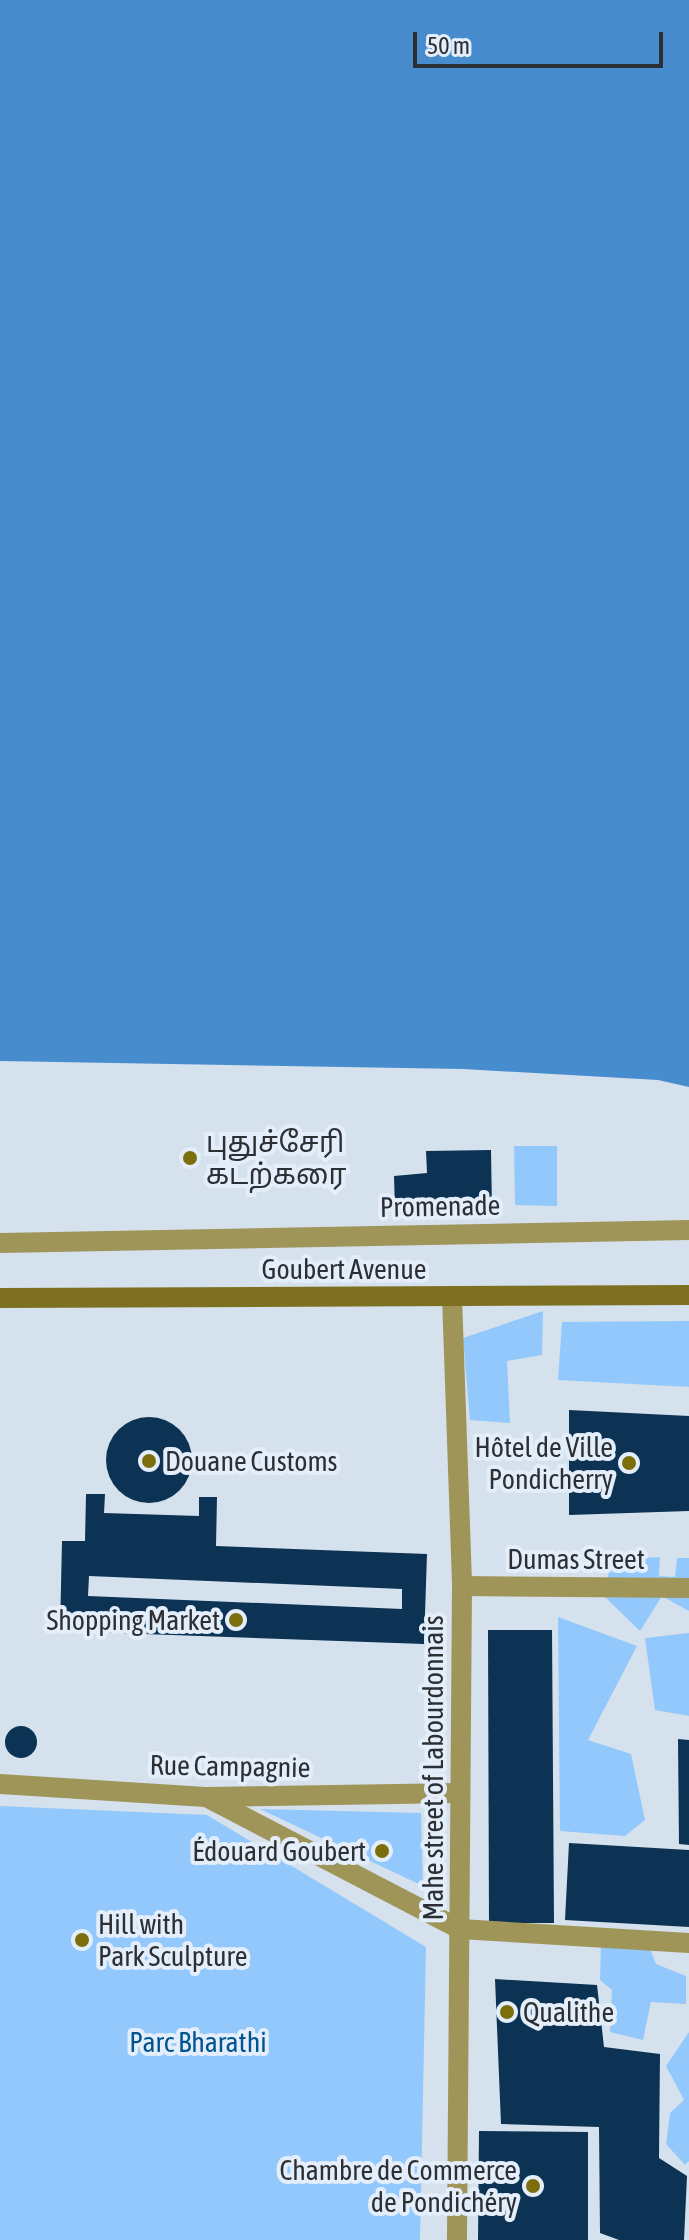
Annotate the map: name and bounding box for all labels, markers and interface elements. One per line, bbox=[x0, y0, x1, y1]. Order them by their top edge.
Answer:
scale bar bbox=[417, 16, 667, 66]
text: 50 m bbox=[427, 32, 470, 59]
place label: புதுச்சேரி கடற்கரை bbox=[206, 1125, 346, 1191]
marker: புதுச்சேரி கடற்கரை bbox=[181, 1149, 199, 1167]
street label: Promenade bbox=[379, 1188, 501, 1224]
street label: Goubert Avenue bbox=[262, 1252, 426, 1286]
place label: Hôtel de Ville Pondicherry bbox=[475, 1430, 613, 1496]
place label: Douane Customs bbox=[165, 1444, 338, 1478]
marker: Douane Customs bbox=[140, 1452, 158, 1470]
marker: Hôtel de Ville Pondicherry bbox=[620, 1454, 638, 1472]
street label: Dumas Street bbox=[507, 1542, 645, 1576]
place label: Shopping Market bbox=[46, 1603, 220, 1637]
marker: Shopping Market bbox=[227, 1611, 245, 1629]
street label: Mahe street of Labourdonnais bbox=[416, 1615, 450, 1921]
street label: Rue Campagnie bbox=[149, 1748, 311, 1784]
place label: Édouard Goubert bbox=[192, 1834, 366, 1868]
marker: Édouard Goubert bbox=[373, 1842, 391, 1860]
place label: Hill with Park Sculpture bbox=[98, 1907, 247, 1973]
marker: Hill with Park Sculpture bbox=[73, 1931, 91, 1949]
place label: Qualithe bbox=[523, 1995, 614, 2029]
marker: Qualithe bbox=[498, 2003, 516, 2021]
park label: Parc Bharathi bbox=[129, 2025, 267, 2059]
place label: Chambre de Commerce de Pondichéry bbox=[280, 2153, 517, 2219]
marker: Chambre de Commerce de Pondichéry bbox=[524, 2177, 542, 2195]

